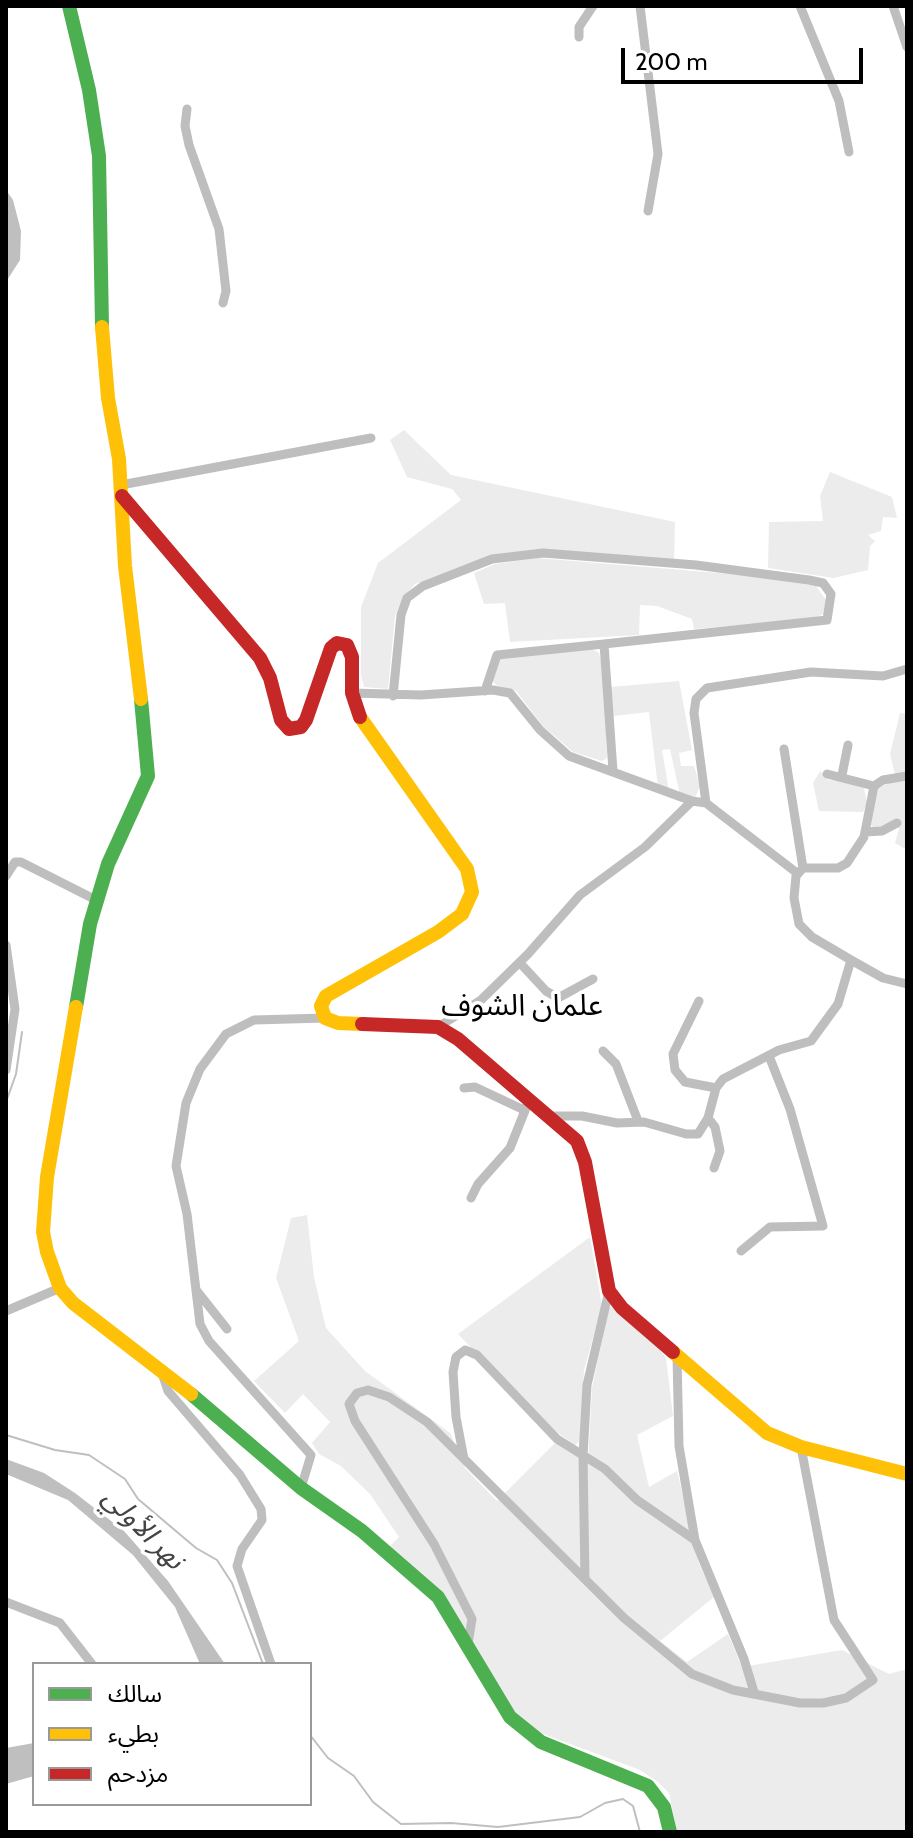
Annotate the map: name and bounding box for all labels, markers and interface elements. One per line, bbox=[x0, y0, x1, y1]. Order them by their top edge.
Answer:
scale bar bbox=[625, 32, 867, 82]
text: 200 m bbox=[635, 47, 708, 76]
district label: علمان الشوف bbox=[441, 988, 603, 1024]
water label: نهر الأولي bbox=[95, 1481, 191, 1577]
legend bbox=[32, 1662, 312, 1806]
text: سالك bbox=[108, 1679, 162, 1708]
text: بطيء bbox=[108, 1719, 159, 1748]
text: مزدحم bbox=[108, 1759, 168, 1788]

